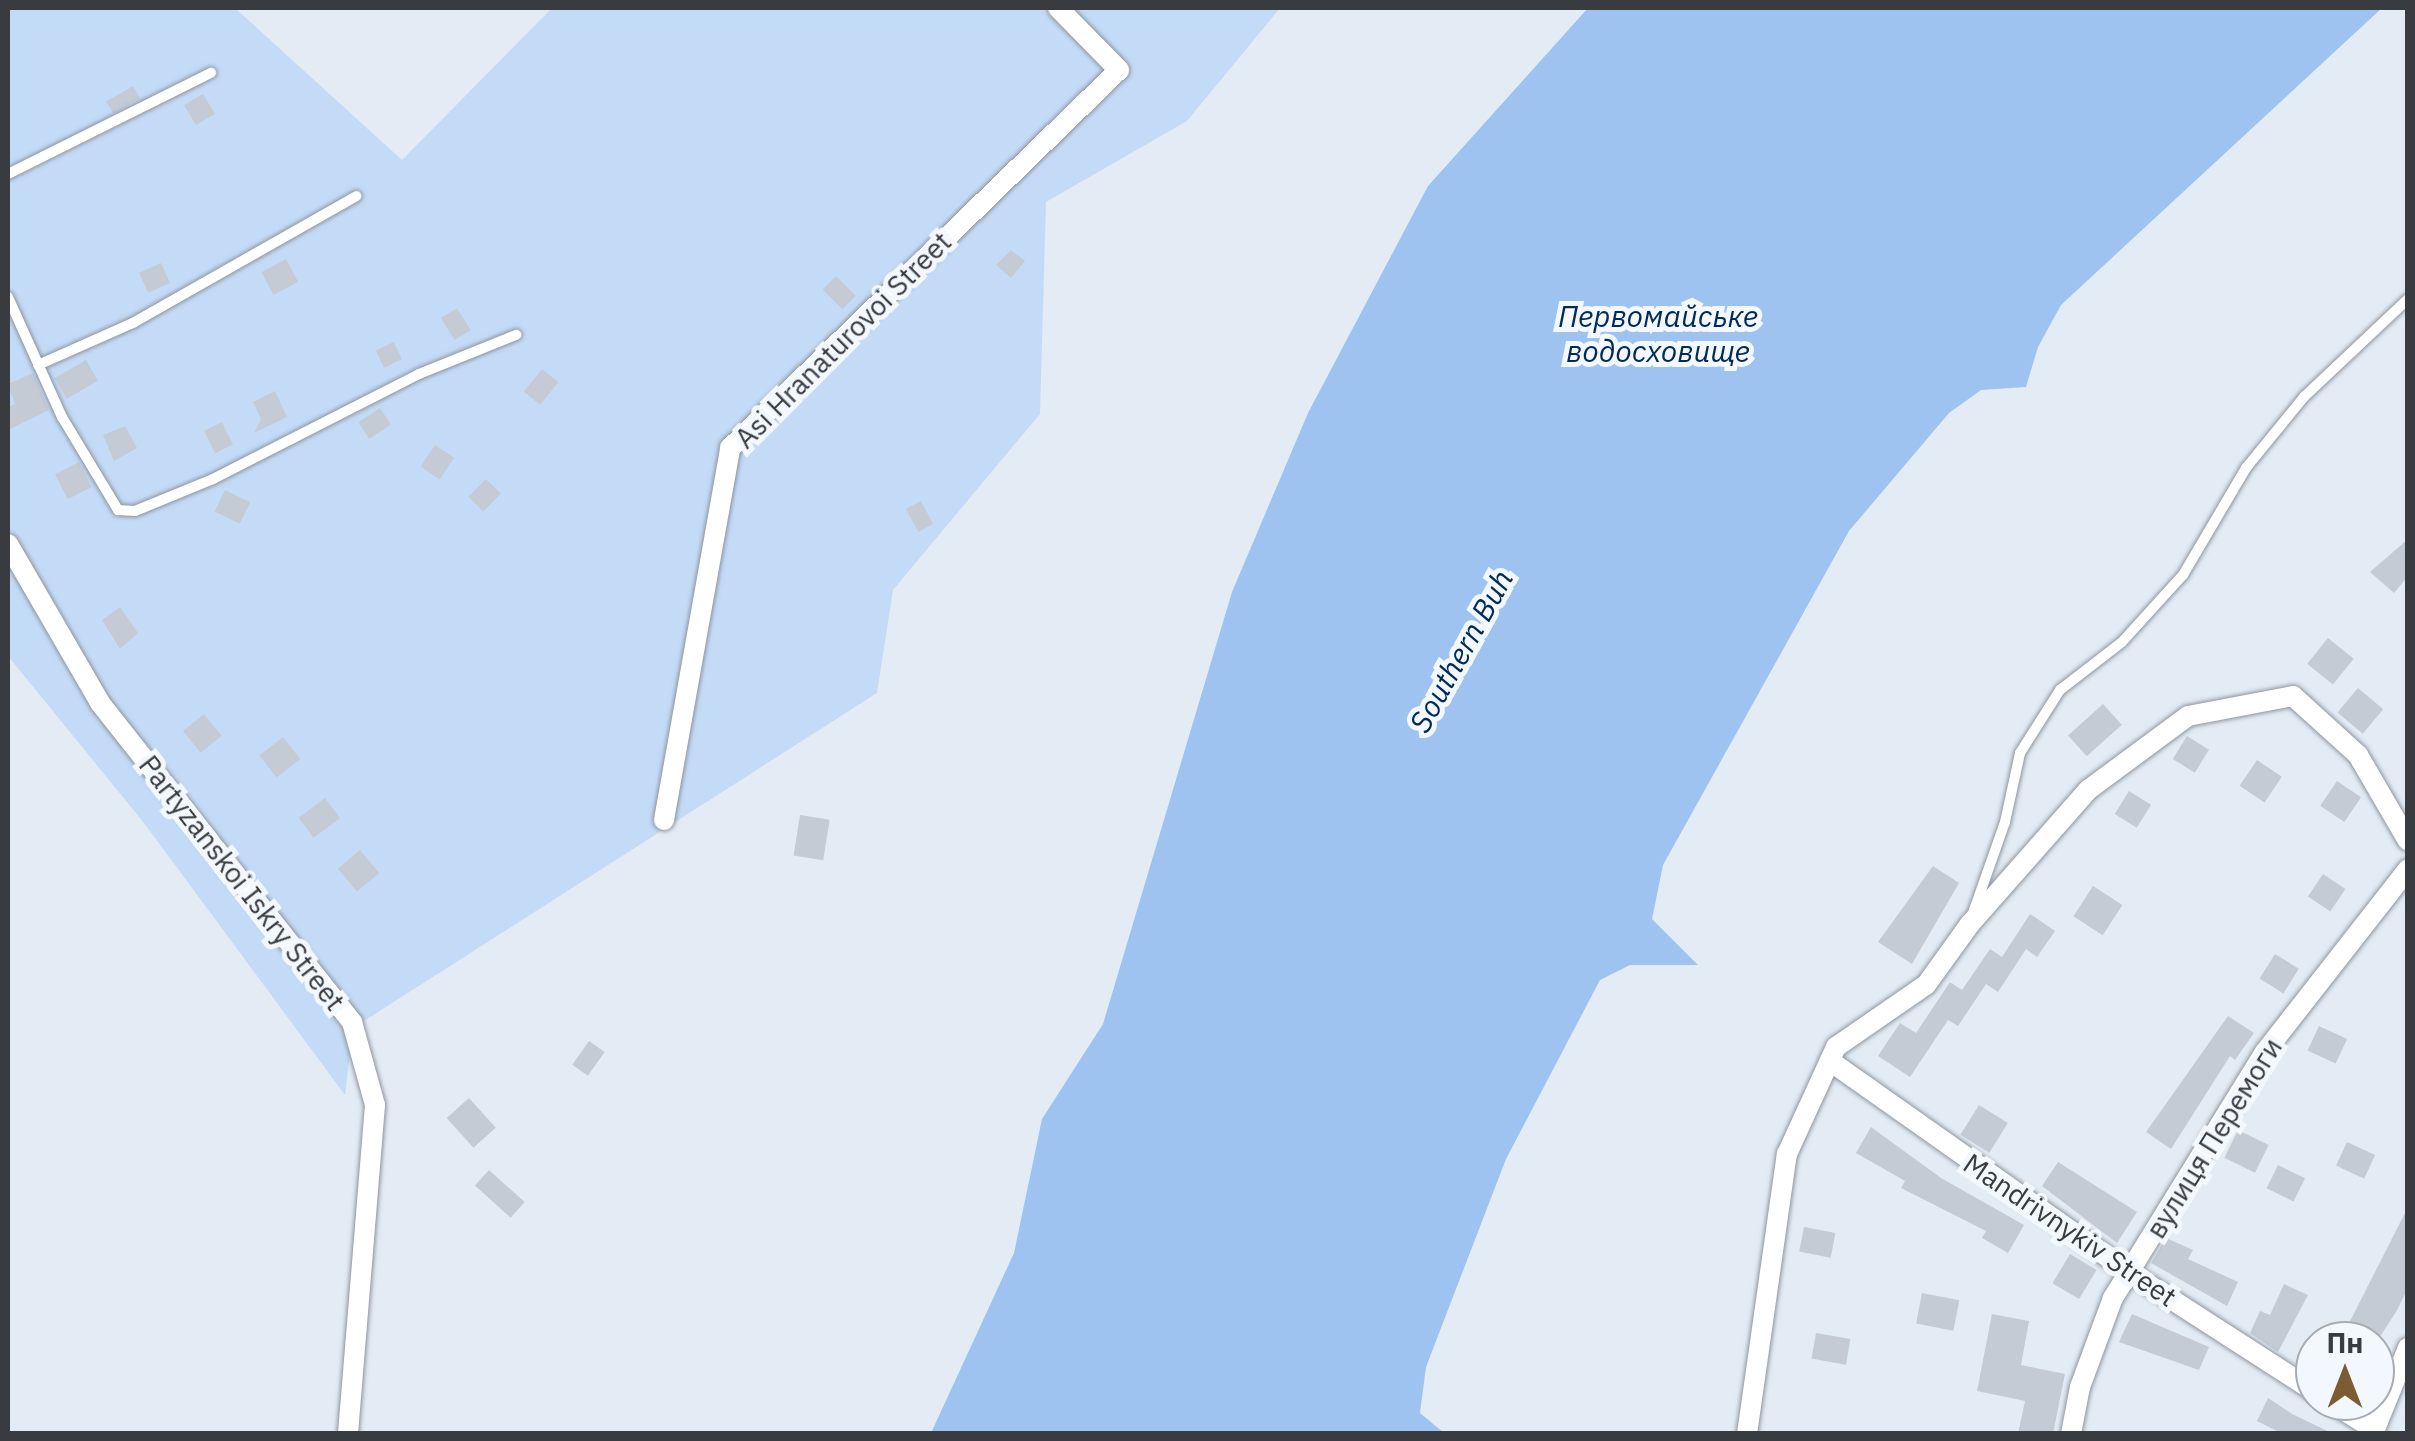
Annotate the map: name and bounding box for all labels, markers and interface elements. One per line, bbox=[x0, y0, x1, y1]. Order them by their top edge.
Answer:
street label: Asi Hranaturovoi Street bbox=[728, 225, 958, 455]
water label: Первомайське водосховище bbox=[1558, 298, 1758, 368]
water label: Southern Buh bbox=[1402, 564, 1520, 738]
street label: Partyzanskoi Iskry Street bbox=[132, 749, 352, 1017]
street label: вулиця Перемоги bbox=[2139, 1032, 2289, 1244]
street label: Mandrivnykiv Street bbox=[1957, 1146, 2183, 1314]
north arrow bbox=[2295, 1321, 2395, 1421]
text: Пн bbox=[2327, 1324, 2364, 1361]

